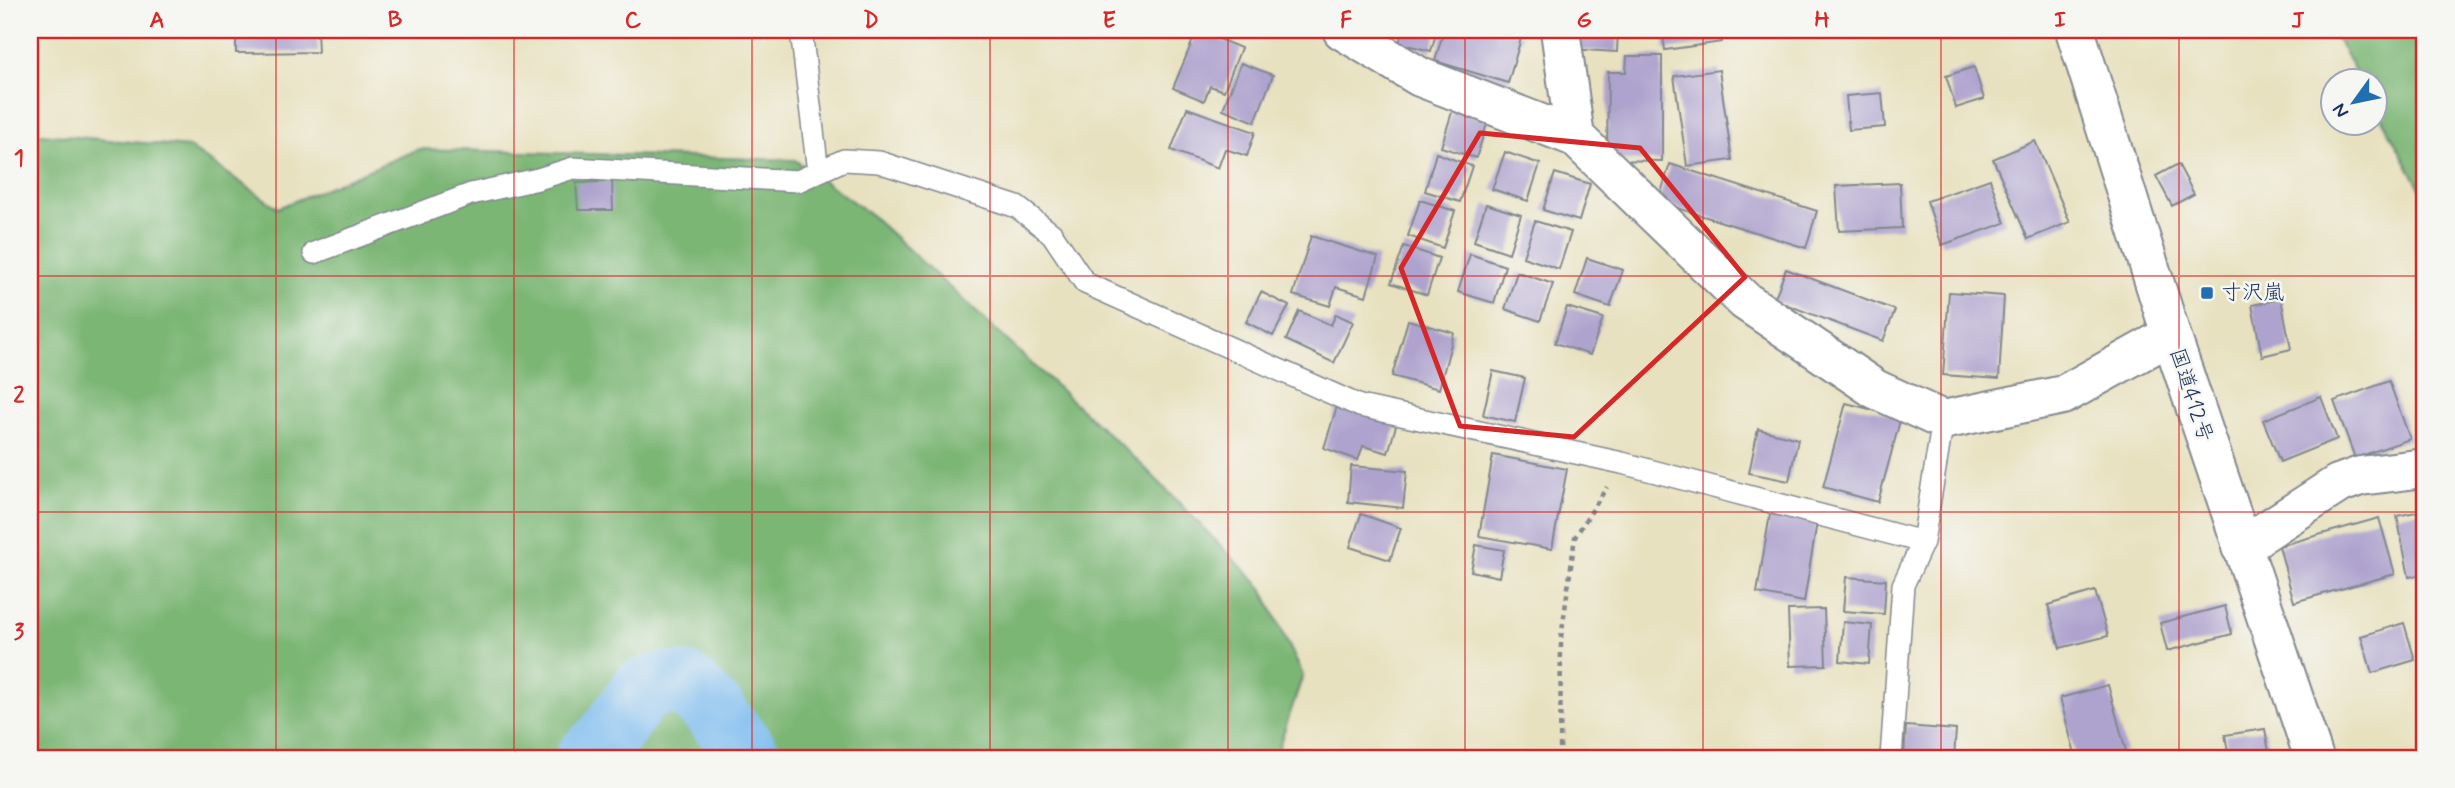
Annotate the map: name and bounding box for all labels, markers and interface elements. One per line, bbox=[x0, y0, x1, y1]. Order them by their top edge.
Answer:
text: A bbox=[149, 6, 165, 36]
text: B bbox=[388, 6, 403, 36]
text: C bbox=[625, 6, 642, 36]
text: D bbox=[863, 6, 879, 36]
text: E bbox=[1102, 6, 1116, 36]
text: F bbox=[1340, 6, 1352, 36]
text: G bbox=[1576, 6, 1592, 36]
text: H bbox=[1814, 6, 1830, 36]
text: I bbox=[2054, 6, 2066, 36]
text: J bbox=[2291, 6, 2305, 36]
north arrow bbox=[2318, 66, 2388, 136]
text: N bbox=[2327, 98, 2355, 123]
text: 1 bbox=[14, 144, 24, 174]
place label: 寸沢嵐 bbox=[2221, 279, 2284, 307]
marker: 寸沢嵐 bbox=[2199, 285, 2215, 301]
street label: 国道412号 bbox=[2163, 345, 2219, 445]
text: 2 bbox=[13, 381, 25, 411]
text: 3 bbox=[14, 618, 25, 648]

